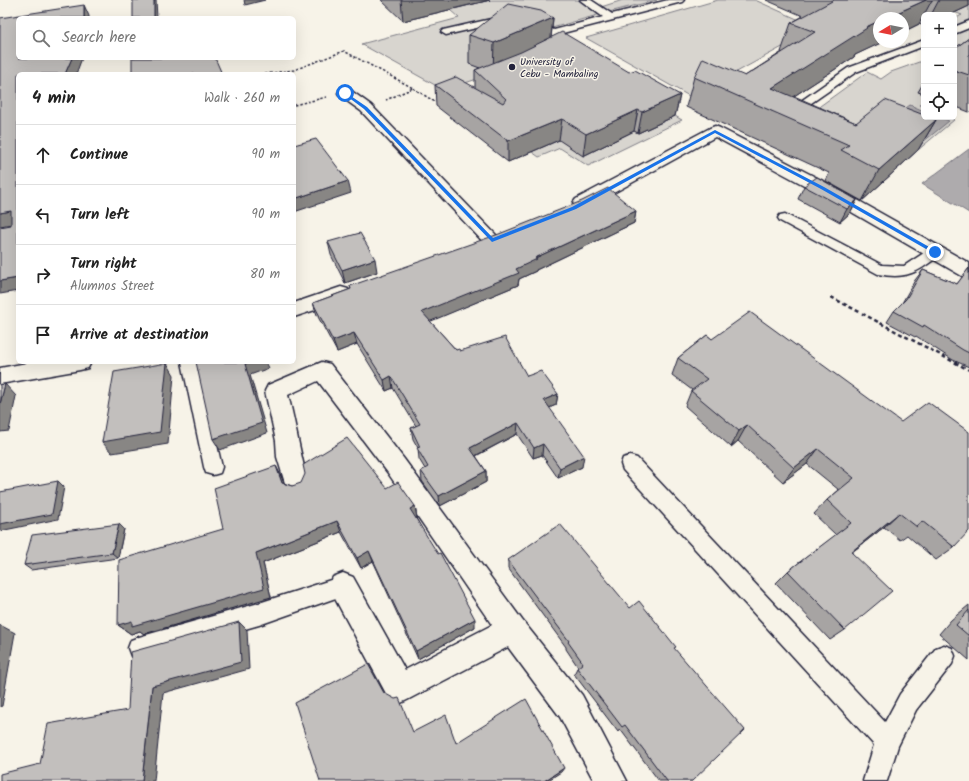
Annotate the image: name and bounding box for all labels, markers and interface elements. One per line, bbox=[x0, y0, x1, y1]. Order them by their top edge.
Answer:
north arrow bbox=[873, 12, 909, 48]
map controls bbox=[921, 12, 957, 120]
button: + bbox=[921, 12, 957, 48]
search box bbox=[16, 16, 296, 60]
text: Search here bbox=[62, 26, 136, 50]
icon: search bbox=[30, 27, 52, 49]
button: − bbox=[921, 48, 957, 84]
place label: University of Cebu - Mambaling bbox=[520, 54, 599, 82]
marker: University of Cebu - Mambaling bbox=[507, 62, 517, 72]
route start bbox=[336, 84, 354, 102]
button: locate bbox=[921, 84, 957, 120]
text: 4 min bbox=[32, 85, 76, 112]
text: Walk · 260 m bbox=[204, 88, 280, 109]
text: Continue bbox=[70, 143, 128, 167]
icon: ahead bbox=[32, 144, 54, 166]
text: 90 m bbox=[252, 144, 280, 165]
text: Turn left bbox=[70, 203, 130, 227]
icon: left bbox=[32, 204, 54, 226]
text: 90 m bbox=[252, 204, 280, 225]
route end bbox=[926, 243, 944, 261]
text: Turn right bbox=[70, 252, 137, 276]
icon: right bbox=[32, 264, 54, 286]
text: 80 m bbox=[250, 264, 280, 285]
text: Alumnos Street bbox=[70, 276, 154, 297]
text: Arrive at destination bbox=[70, 323, 209, 347]
icon: arrive bbox=[32, 324, 54, 346]

